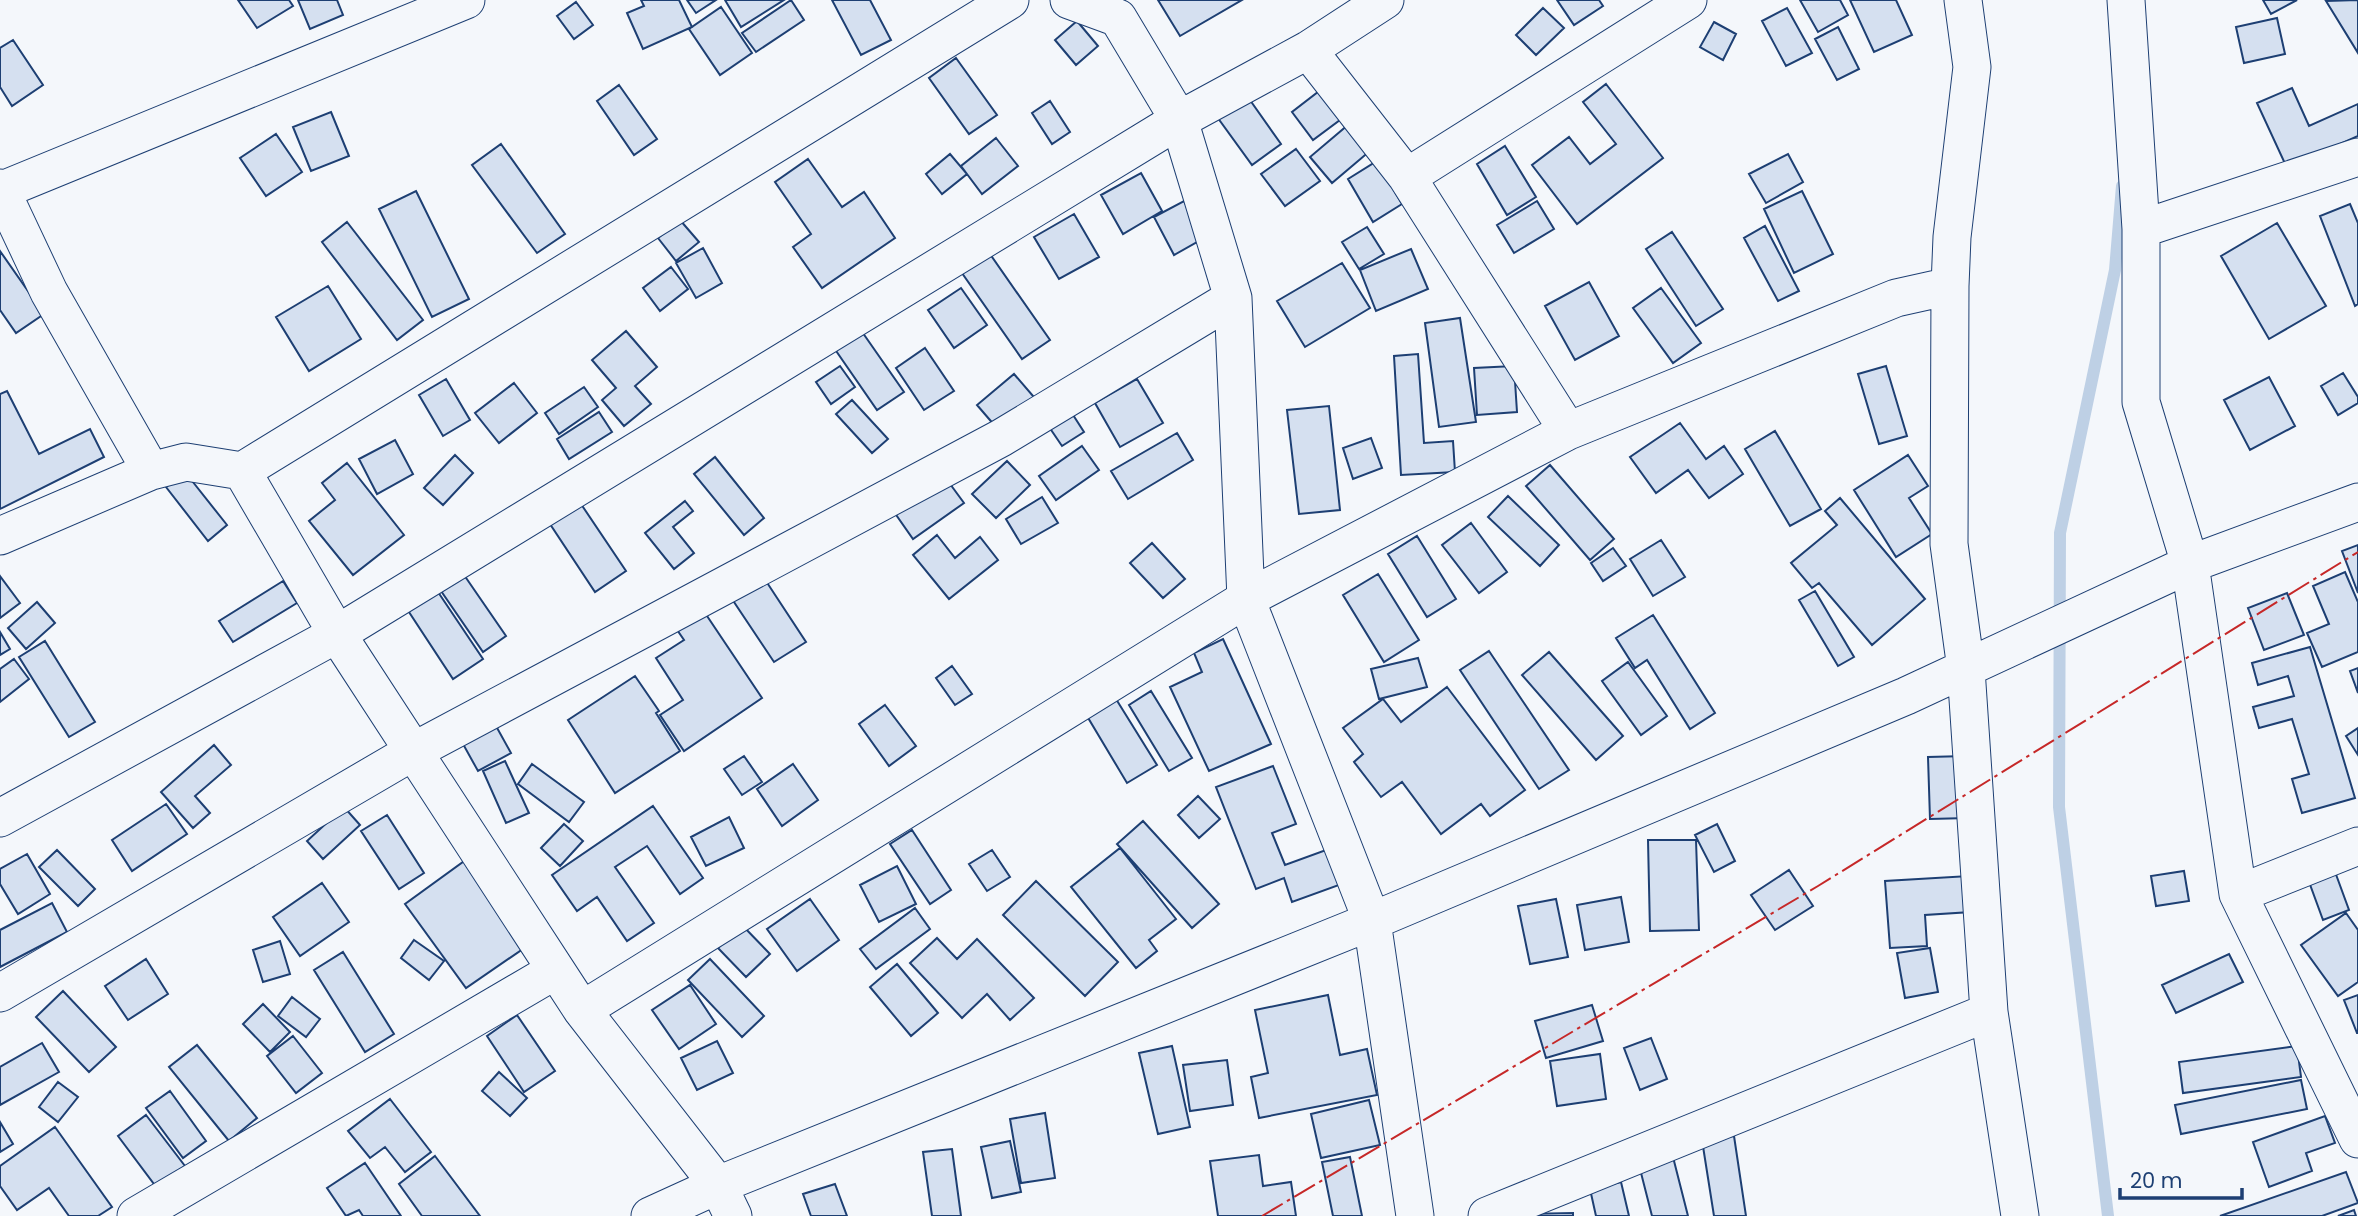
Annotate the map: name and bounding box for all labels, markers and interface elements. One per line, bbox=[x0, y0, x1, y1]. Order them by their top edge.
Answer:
scale bar bbox=[2120, 1156, 2242, 1200]
text: 20 m bbox=[2130, 1166, 2183, 1195]

